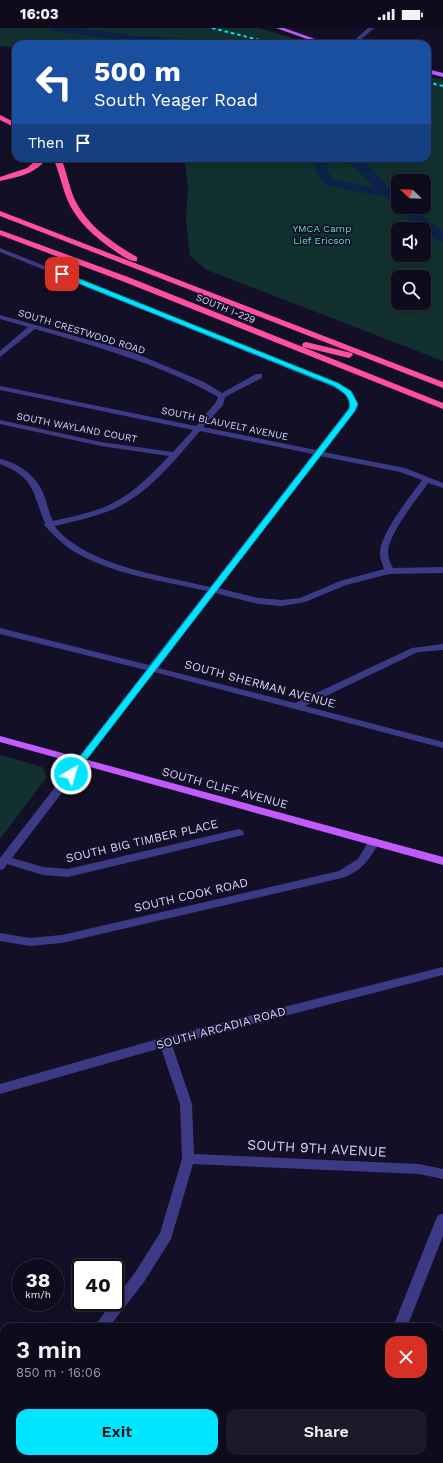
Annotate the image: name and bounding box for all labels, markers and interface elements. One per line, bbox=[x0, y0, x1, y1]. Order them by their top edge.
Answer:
text: 16:03 bbox=[20, 5, 59, 23]
text: 500 m bbox=[94, 55, 181, 88]
icon: left bbox=[28, 56, 80, 108]
text: South Yeager Road bbox=[94, 89, 258, 110]
icon: arrive bbox=[72, 132, 94, 154]
text: Then bbox=[28, 134, 64, 152]
north arrow bbox=[391, 174, 431, 214]
map controls bbox=[391, 174, 431, 310]
button: sound bbox=[391, 222, 431, 262]
park label: YMCA Camp Lief Ericson bbox=[293, 223, 351, 246]
pin bbox=[45, 257, 79, 291]
icon: arrive bbox=[51, 263, 73, 285]
button: search bbox=[391, 270, 431, 310]
street label: SOUTH I-229 bbox=[194, 292, 257, 325]
street label: SOUTH CRESTWOOD ROAD bbox=[17, 307, 147, 356]
street label: SOUTH BLAUVELT AVENUE bbox=[160, 405, 289, 442]
street label: SOUTH WAYLAND COURT bbox=[16, 410, 138, 445]
street label: SOUTH SHERMAN AVENUE bbox=[183, 657, 337, 711]
position arrow bbox=[50, 753, 92, 795]
street label: SOUTH CLIFF AVENUE bbox=[160, 764, 290, 812]
street label: SOUTH BIG TIMBER PLACE bbox=[65, 817, 220, 865]
street label: SOUTH COOK ROAD bbox=[133, 875, 249, 915]
street label: SOUTH ARCADIA ROAD bbox=[155, 1004, 287, 1052]
street label: SOUTH 9TH AVENUE bbox=[247, 1136, 387, 1160]
speed limit sign: 40 bbox=[72, 1259, 124, 1311]
text: 38 bbox=[26, 1268, 50, 1292]
text: km/h bbox=[25, 1289, 51, 1300]
text: 3 min bbox=[16, 1336, 82, 1364]
button: close bbox=[385, 1336, 427, 1378]
text: 850 m · 16:06 bbox=[16, 1365, 101, 1380]
button: Exit bbox=[16, 1409, 218, 1455]
button: Share bbox=[226, 1409, 427, 1455]

